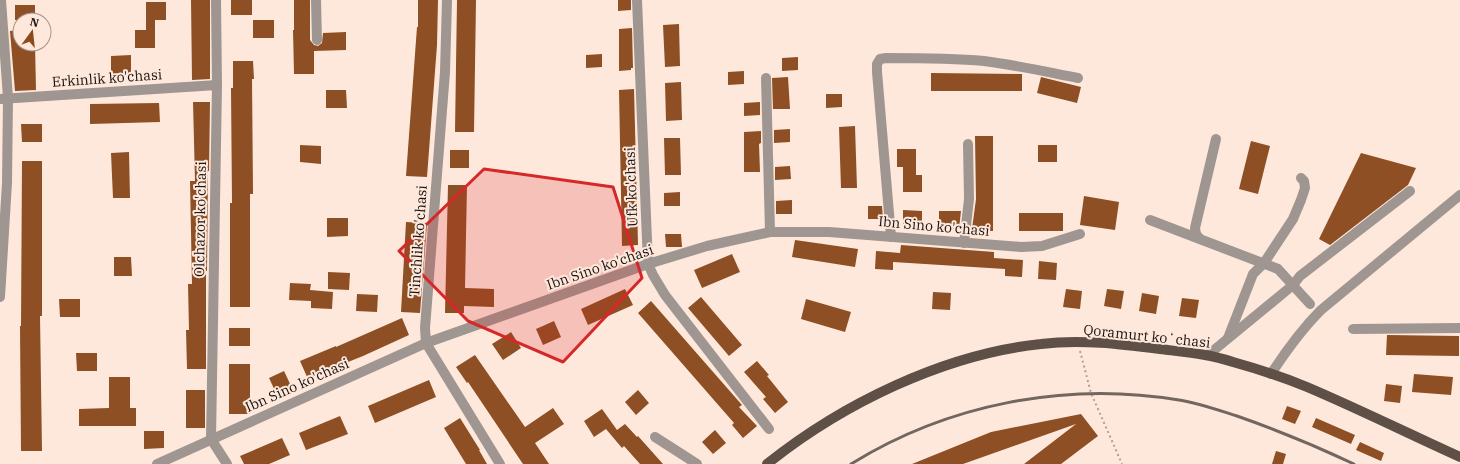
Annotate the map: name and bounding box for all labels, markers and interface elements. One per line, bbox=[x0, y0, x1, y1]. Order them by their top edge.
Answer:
north arrow bbox=[12, 12, 52, 52]
text: N bbox=[29, 14, 41, 30]
street label: Erkinlik ko'chasi bbox=[51, 65, 163, 91]
street label: Ufk ko'chasi bbox=[621, 147, 641, 227]
street label: Olchazor ko'chasi bbox=[190, 161, 210, 277]
street label: Tinchlik ko'chasi bbox=[405, 185, 431, 297]
street label: Ibn Sino ko'chasi bbox=[878, 212, 990, 240]
street label: Ibn Sino ko'chasi bbox=[544, 240, 656, 294]
street label: Qoramurt koʻchasi bbox=[1083, 320, 1211, 352]
street label: Ibn Sino ko'chasi bbox=[242, 354, 352, 416]

